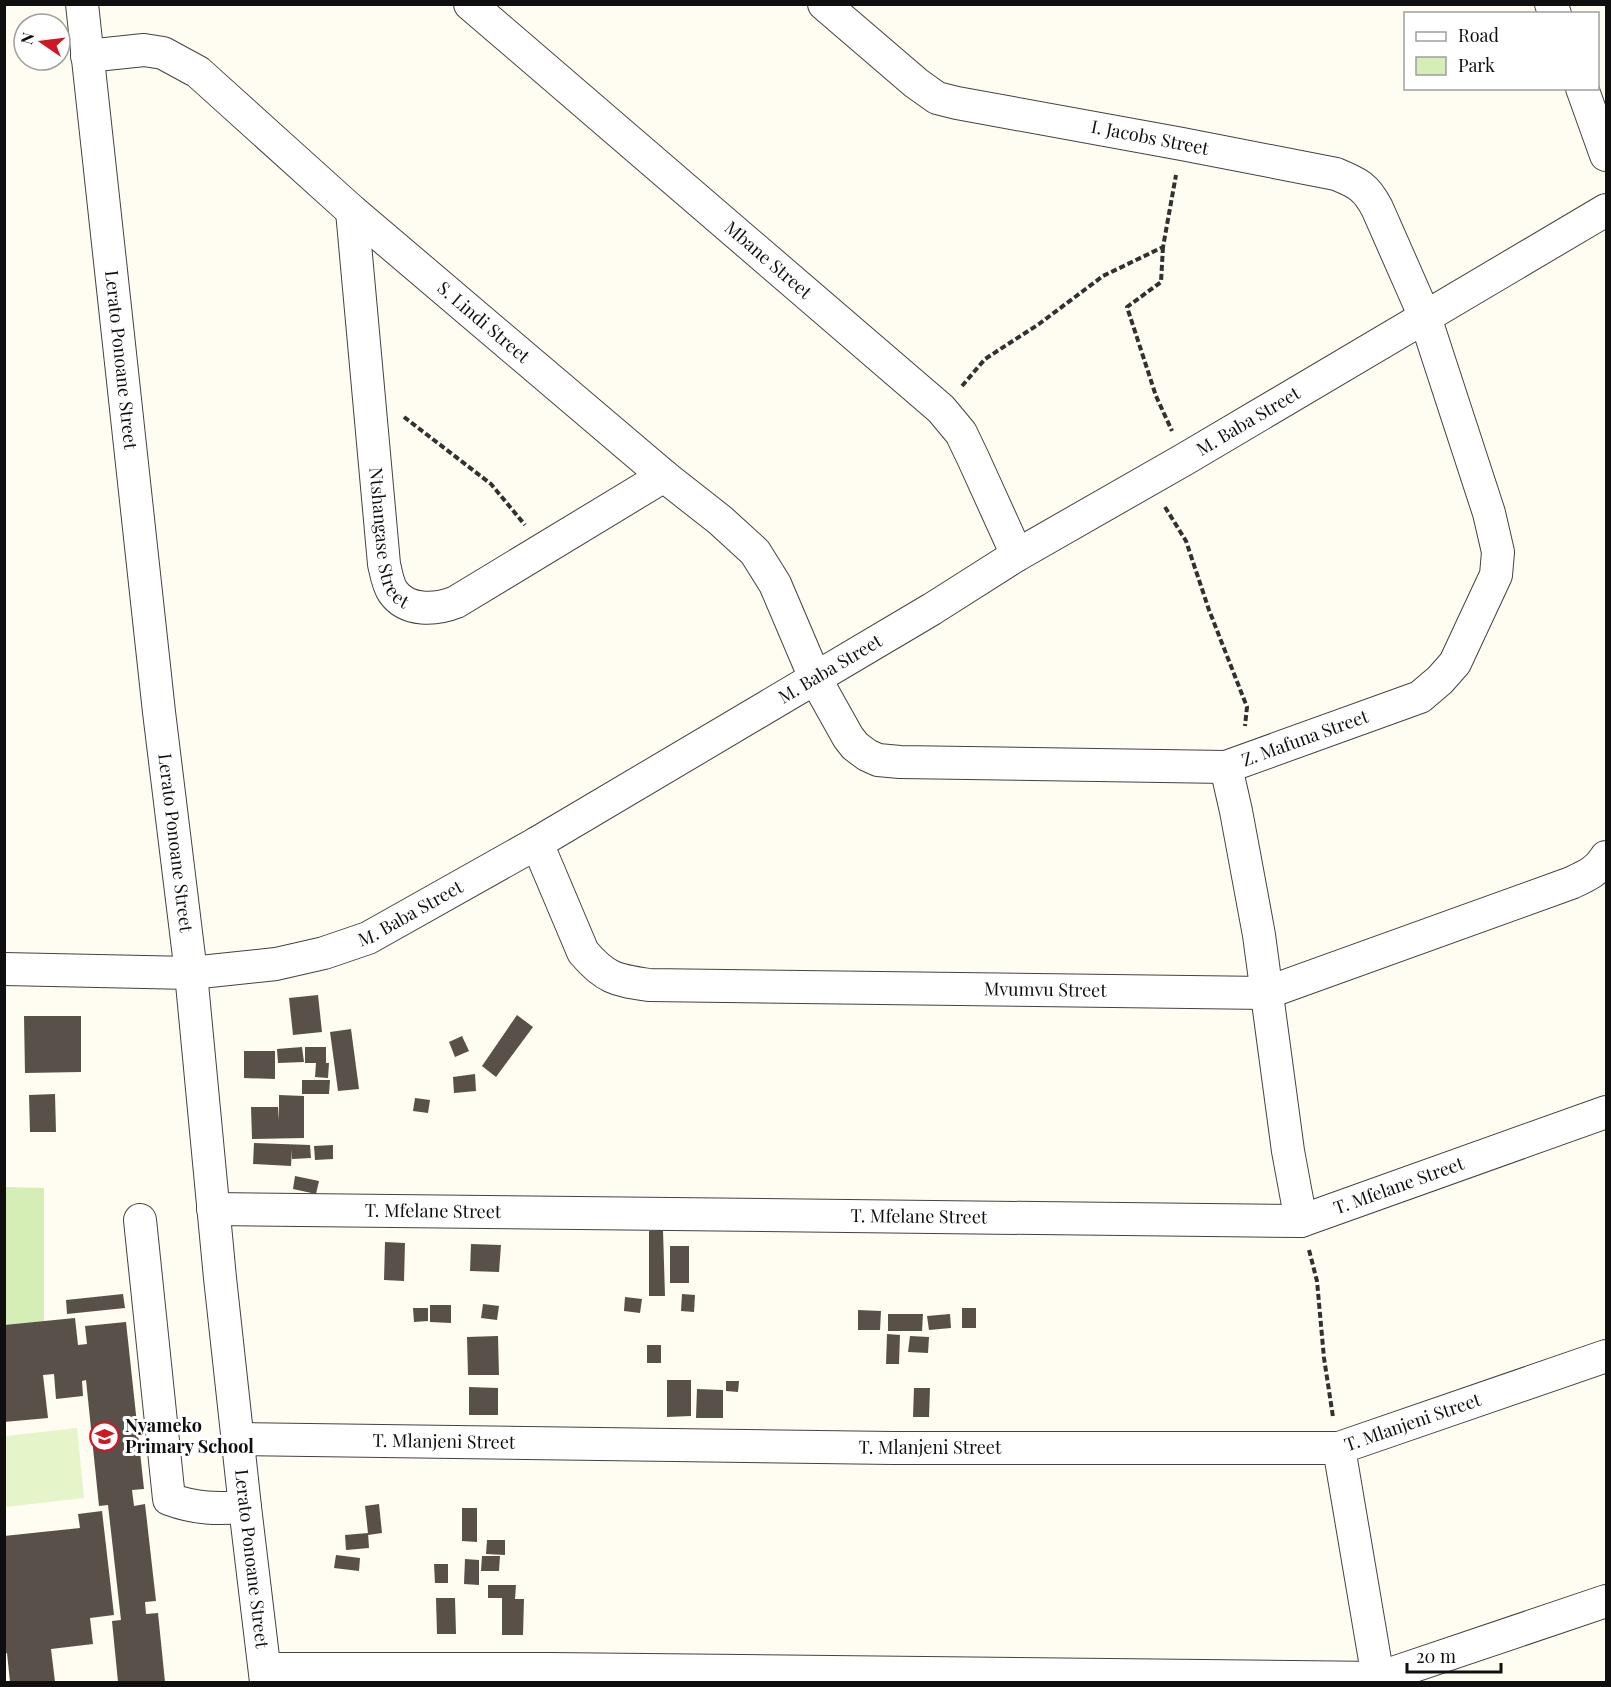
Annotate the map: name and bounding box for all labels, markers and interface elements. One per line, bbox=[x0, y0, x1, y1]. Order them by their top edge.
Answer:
north arrow bbox=[12, 12, 72, 72]
legend bbox=[1404, 12, 1599, 90]
text: Road bbox=[1458, 23, 1499, 47]
text: N bbox=[15, 30, 39, 46]
text: Park bbox=[1458, 53, 1495, 77]
street label: I. Jacobs Street bbox=[1089, 114, 1212, 160]
street label: Mbane Street bbox=[720, 215, 818, 304]
street label: Lerato Ponoane Street bbox=[100, 269, 143, 451]
street label: S. Lindi Street bbox=[433, 276, 536, 368]
street label: M. Baba Street bbox=[1192, 380, 1305, 461]
street label: Ntshangase Street bbox=[364, 466, 414, 614]
street label: M. Baba Street bbox=[773, 628, 887, 708]
street label: Z. Mafuna Street bbox=[1238, 703, 1372, 771]
street label: Lerato Ponoane Street bbox=[153, 752, 199, 934]
street label: M. Baba Street bbox=[355, 874, 467, 951]
street label: Mvumvu Street bbox=[984, 976, 1107, 1002]
street label: T. Mfelane Street bbox=[1330, 1151, 1467, 1219]
street label: T. Mfelane Street bbox=[365, 1198, 502, 1223]
street label: T. Mfelane Street bbox=[851, 1203, 988, 1229]
street label: T. Mlanjeni Street bbox=[1341, 1387, 1484, 1456]
place label: Nyameko Primary School bbox=[125, 1413, 254, 1458]
school or university icon: Nyameko Primary School bbox=[88, 1420, 120, 1452]
street label: T. Mlanjeni Street bbox=[373, 1428, 516, 1454]
street label: T. Mlanjeni Street bbox=[858, 1435, 1002, 1459]
street label: Lerato Ponoane Street bbox=[230, 1468, 275, 1650]
scale bar bbox=[1407, 1636, 1502, 1674]
text: 20 m bbox=[1416, 1644, 1456, 1668]

